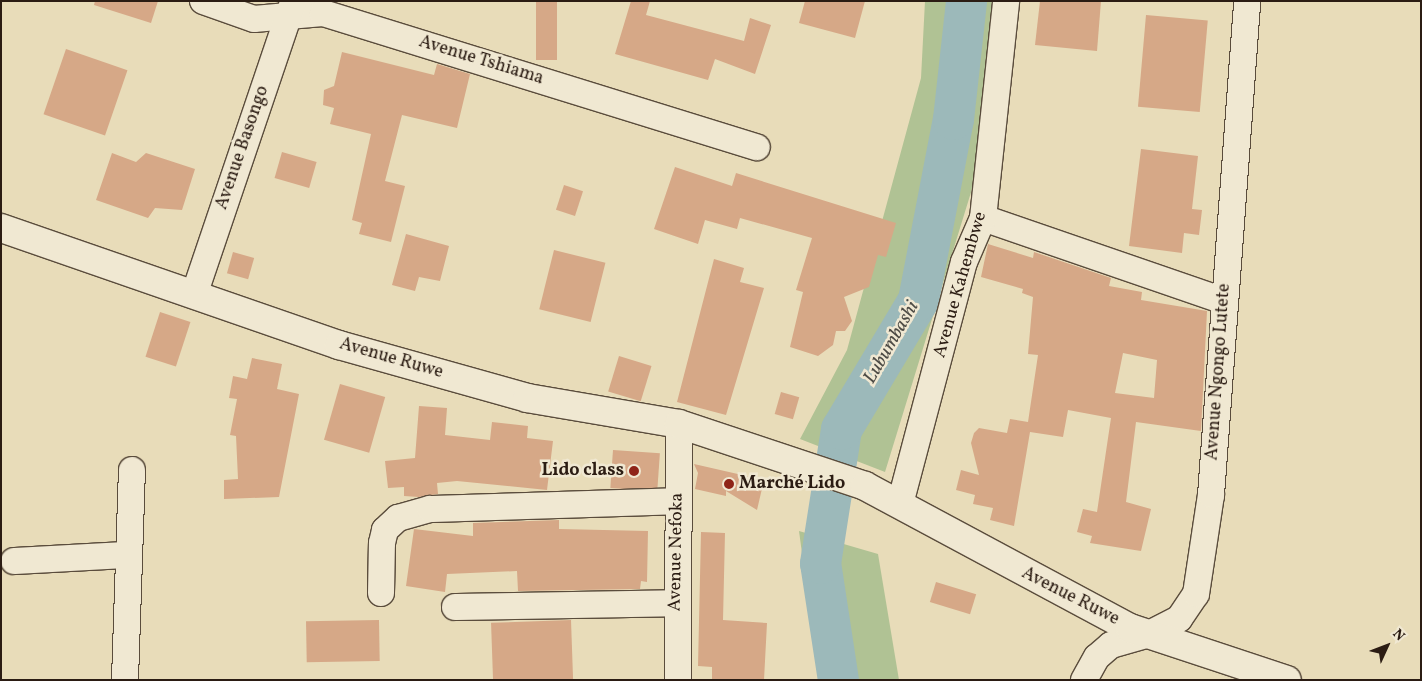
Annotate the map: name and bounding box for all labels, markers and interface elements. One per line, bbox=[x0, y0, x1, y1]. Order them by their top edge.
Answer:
street label: Avenue Tshiama bbox=[416, 32, 546, 90]
street label: Avenue Basongo bbox=[212, 83, 274, 213]
street label: Avenue Kahembwe bbox=[930, 210, 992, 360]
street label: Avenue Ngongo Lutete bbox=[1202, 283, 1236, 461]
water label: Lubumbashi bbox=[859, 298, 925, 388]
street label: Avenue Ruwe bbox=[337, 334, 445, 384]
place label: Lido class bbox=[541, 460, 624, 482]
marker: Lido class bbox=[628, 465, 640, 477]
place label: Marché Lido bbox=[739, 473, 845, 495]
marker: Marché Lido bbox=[723, 478, 735, 490]
street label: Avenue Nefoka bbox=[665, 492, 689, 612]
street label: Avenue Ruwe bbox=[1018, 563, 1122, 631]
north arrow bbox=[1362, 621, 1412, 671]
text: N bbox=[1388, 625, 1409, 646]

